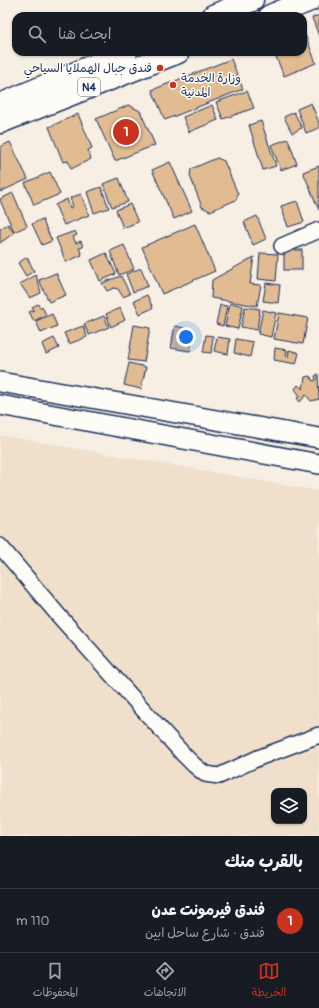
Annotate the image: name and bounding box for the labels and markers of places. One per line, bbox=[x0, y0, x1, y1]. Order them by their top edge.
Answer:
place label: فندق جبال الهملايا السياحي bbox=[24, 61, 152, 79]
marker: فندق جبال الهملايا السياحي bbox=[155, 63, 165, 73]
place label: وزارة الخدمة المدنية bbox=[181, 71, 241, 100]
marker: وزارة الخدمة المدنية bbox=[168, 80, 178, 90]
pin: 1 bbox=[113, 117, 139, 147]

